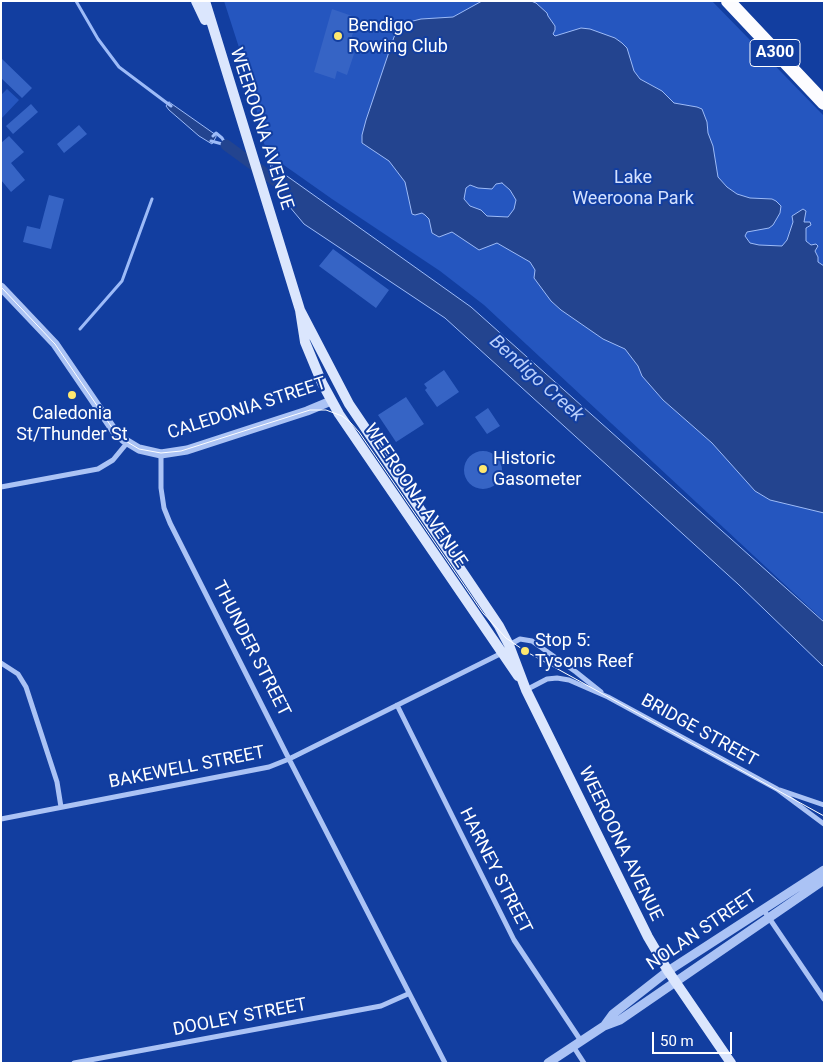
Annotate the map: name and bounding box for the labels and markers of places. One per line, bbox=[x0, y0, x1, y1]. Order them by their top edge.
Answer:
place label: Bendigo Rowing Club bbox=[348, 15, 448, 58]
marker: Bendigo Rowing Club bbox=[332, 30, 344, 42]
marker: Caledonia St/Thunder St bbox=[66, 389, 78, 401]
place label: Caledonia St/Thunder St bbox=[16, 403, 128, 446]
place label: Historic Gasometer bbox=[493, 448, 581, 490]
marker: Historic Gasometer bbox=[477, 463, 489, 475]
place label: Stop 5: Tysons Reef bbox=[535, 630, 633, 672]
marker: Stop 5: Tysons Reef bbox=[519, 645, 531, 657]

